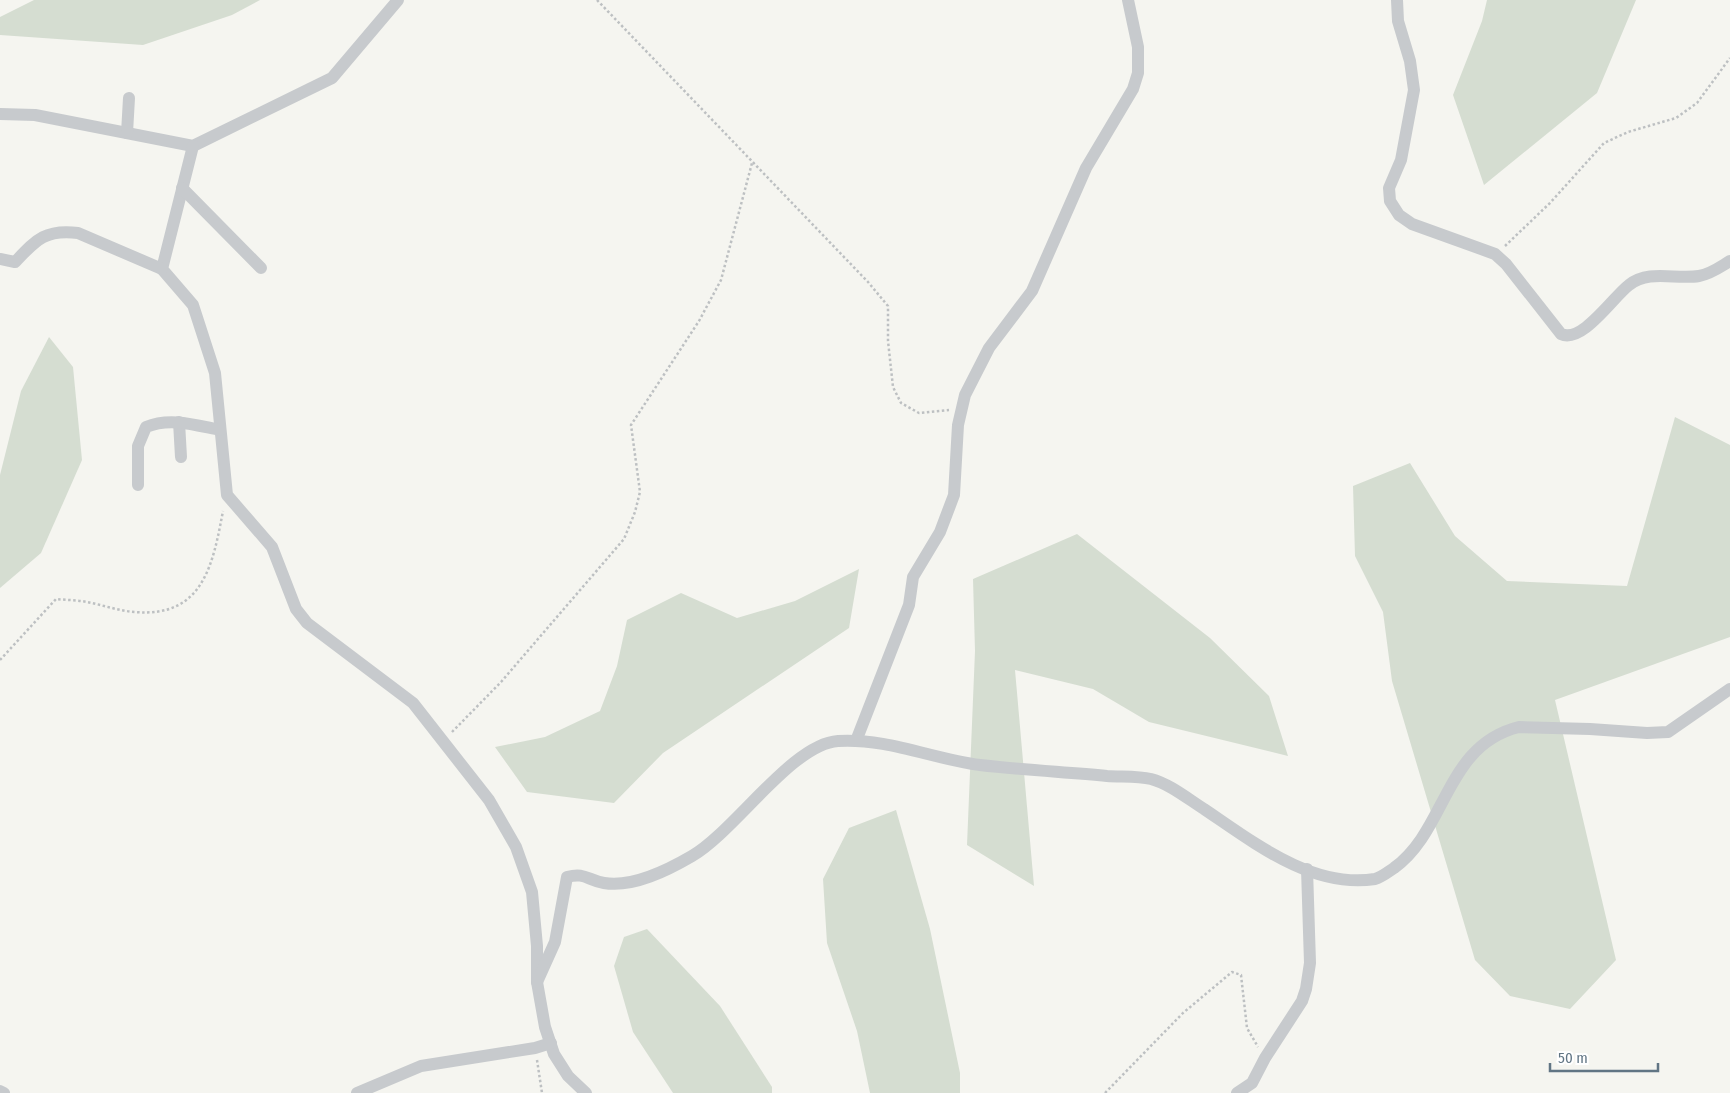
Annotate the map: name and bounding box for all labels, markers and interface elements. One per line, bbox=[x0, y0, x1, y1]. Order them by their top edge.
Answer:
scale bar bbox=[1550, 1040, 1658, 1072]
text: 50 m bbox=[1558, 1049, 1588, 1067]

